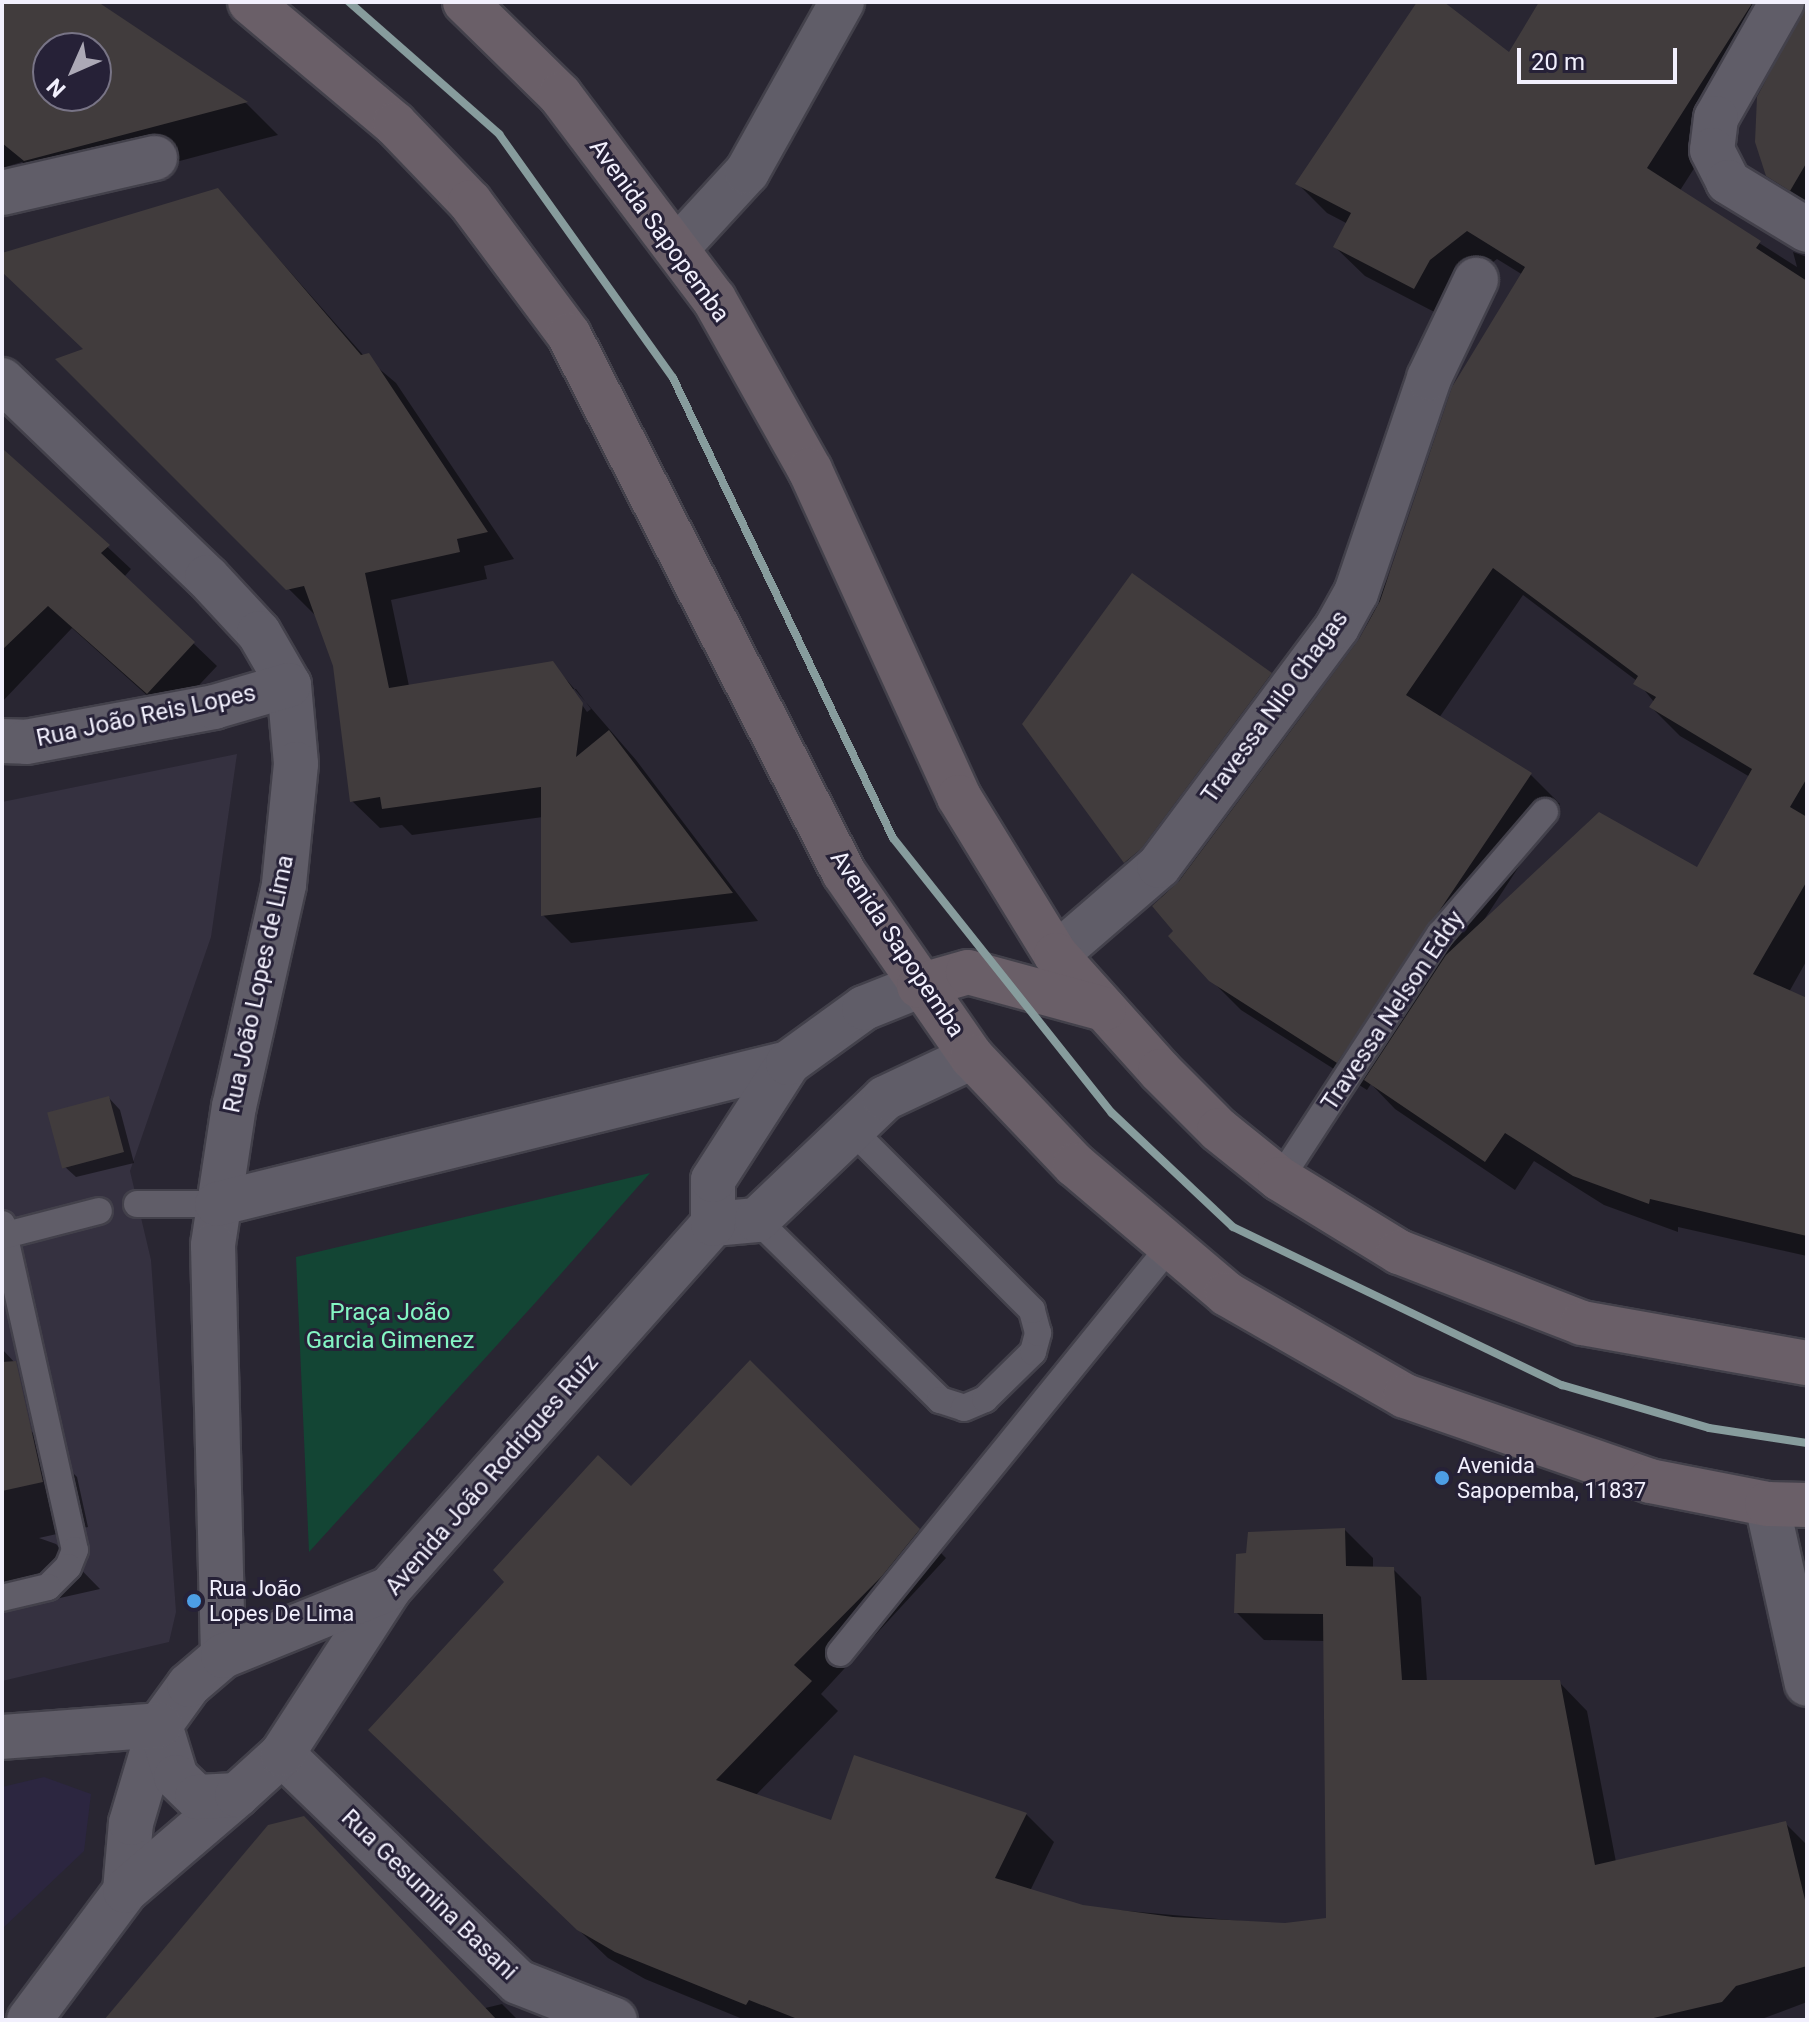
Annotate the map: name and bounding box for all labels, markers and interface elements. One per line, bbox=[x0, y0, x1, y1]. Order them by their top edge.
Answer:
north arrow bbox=[32, 32, 112, 112]
scale bar bbox=[1521, 32, 1681, 82]
text: 20 m bbox=[1531, 48, 1585, 76]
text: N bbox=[42, 74, 70, 102]
street label: Avenida Sapopemba bbox=[583, 134, 735, 328]
street label: Travessa Nilo Chagas bbox=[1195, 605, 1355, 809]
street label: Rua João Reis Lopes bbox=[34, 679, 258, 753]
street label: Avenida Sapopemba bbox=[824, 845, 970, 1043]
street label: Rua João Lopes de Lima bbox=[218, 852, 300, 1116]
street label: Travessa Nelson Eddy bbox=[1315, 906, 1471, 1116]
park label: Praça João Garcia Gimenez bbox=[306, 1299, 474, 1355]
street label: Avenida João Rodrigues Ruiz bbox=[379, 1349, 605, 1601]
place label: Avenida Sapopemba, 11837 bbox=[1457, 1452, 1646, 1504]
marker: Avenida Sapopemba, 11837 bbox=[1434, 1470, 1450, 1486]
place label: Rua João Lopes De Lima bbox=[209, 1575, 354, 1626]
marker: Rua João Lopes De Lima bbox=[186, 1593, 202, 1609]
street label: Rua Gesumina Basani bbox=[335, 1804, 523, 1986]

